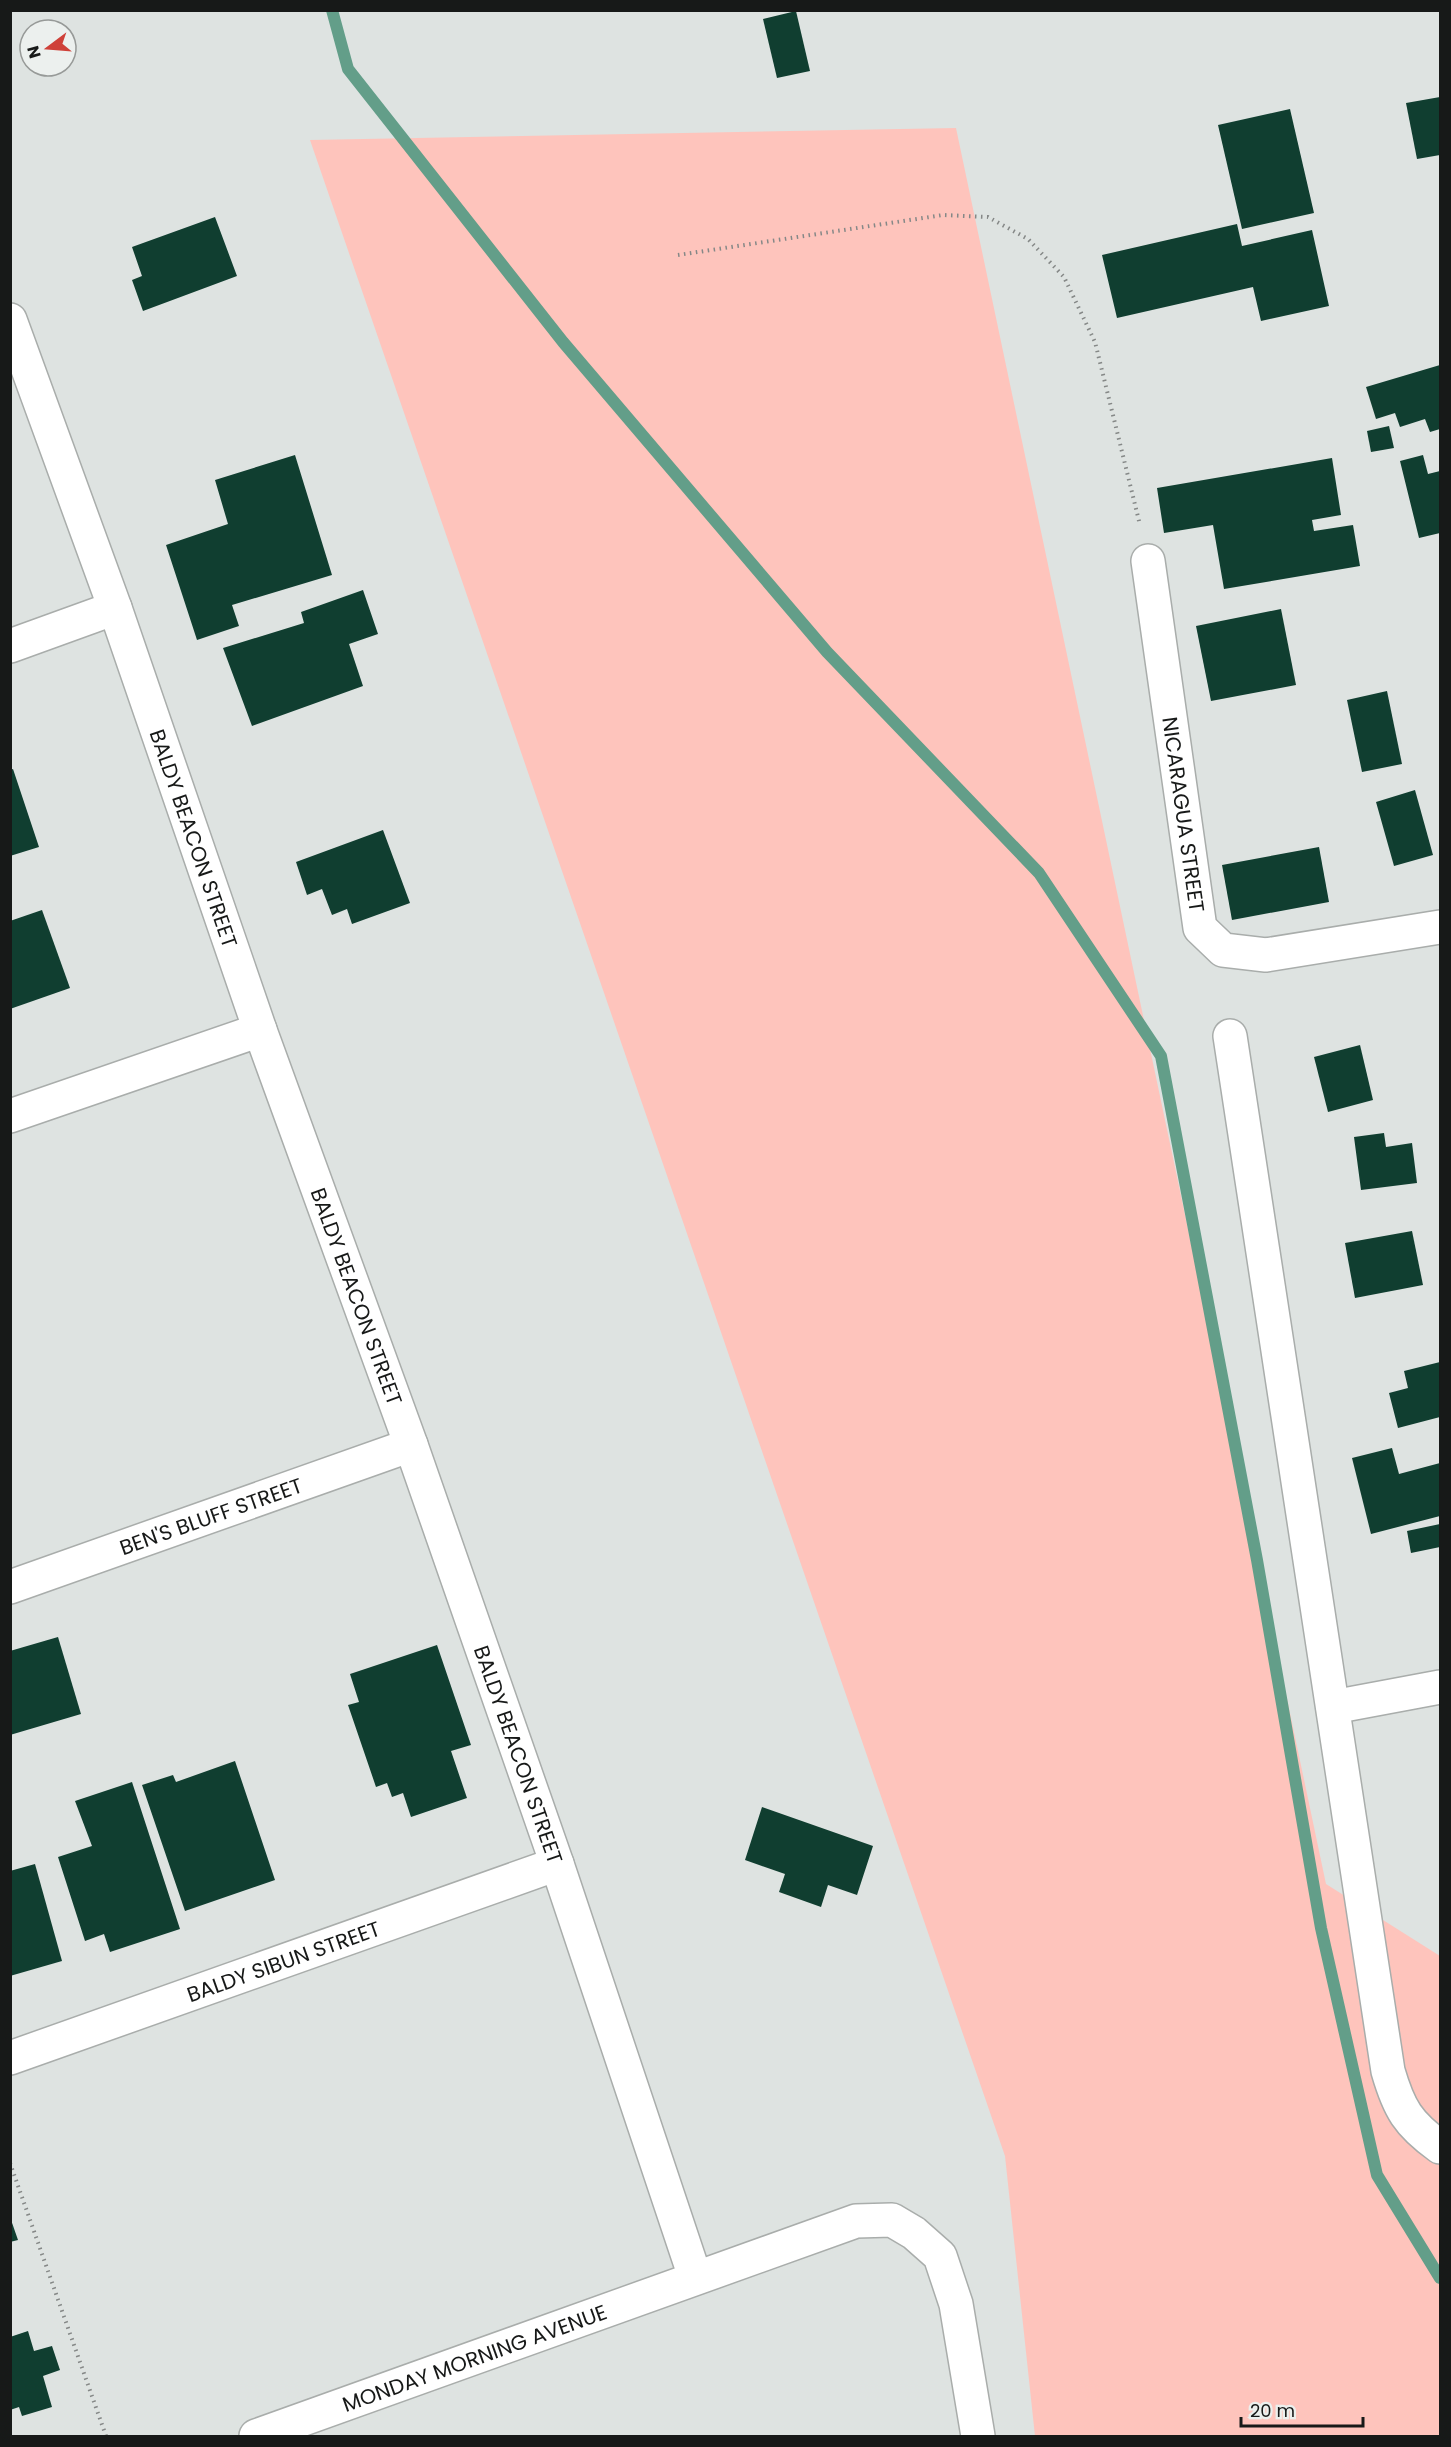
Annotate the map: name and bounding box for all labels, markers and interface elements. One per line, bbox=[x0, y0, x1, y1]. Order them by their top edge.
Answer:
north arrow bbox=[18, 18, 78, 78]
text: N bbox=[21, 43, 47, 61]
street label: NICARAGUA STREET bbox=[1156, 715, 1212, 914]
street label: BALDY BEACON STREET bbox=[143, 725, 245, 951]
street label: BALDY BEACON STREET bbox=[304, 1184, 410, 1409]
street label: BEN'S BLUFF STREET bbox=[115, 1470, 306, 1562]
street label: BALDY BEACON STREET bbox=[467, 1641, 570, 1867]
street label: BALDY SIBUN STREET bbox=[183, 1913, 384, 2009]
street label: MONDAY MORNING AVENUE bbox=[338, 2297, 611, 2418]
scale bar bbox=[1241, 2390, 1362, 2428]
text: 20 m bbox=[1250, 2398, 1295, 2423]

